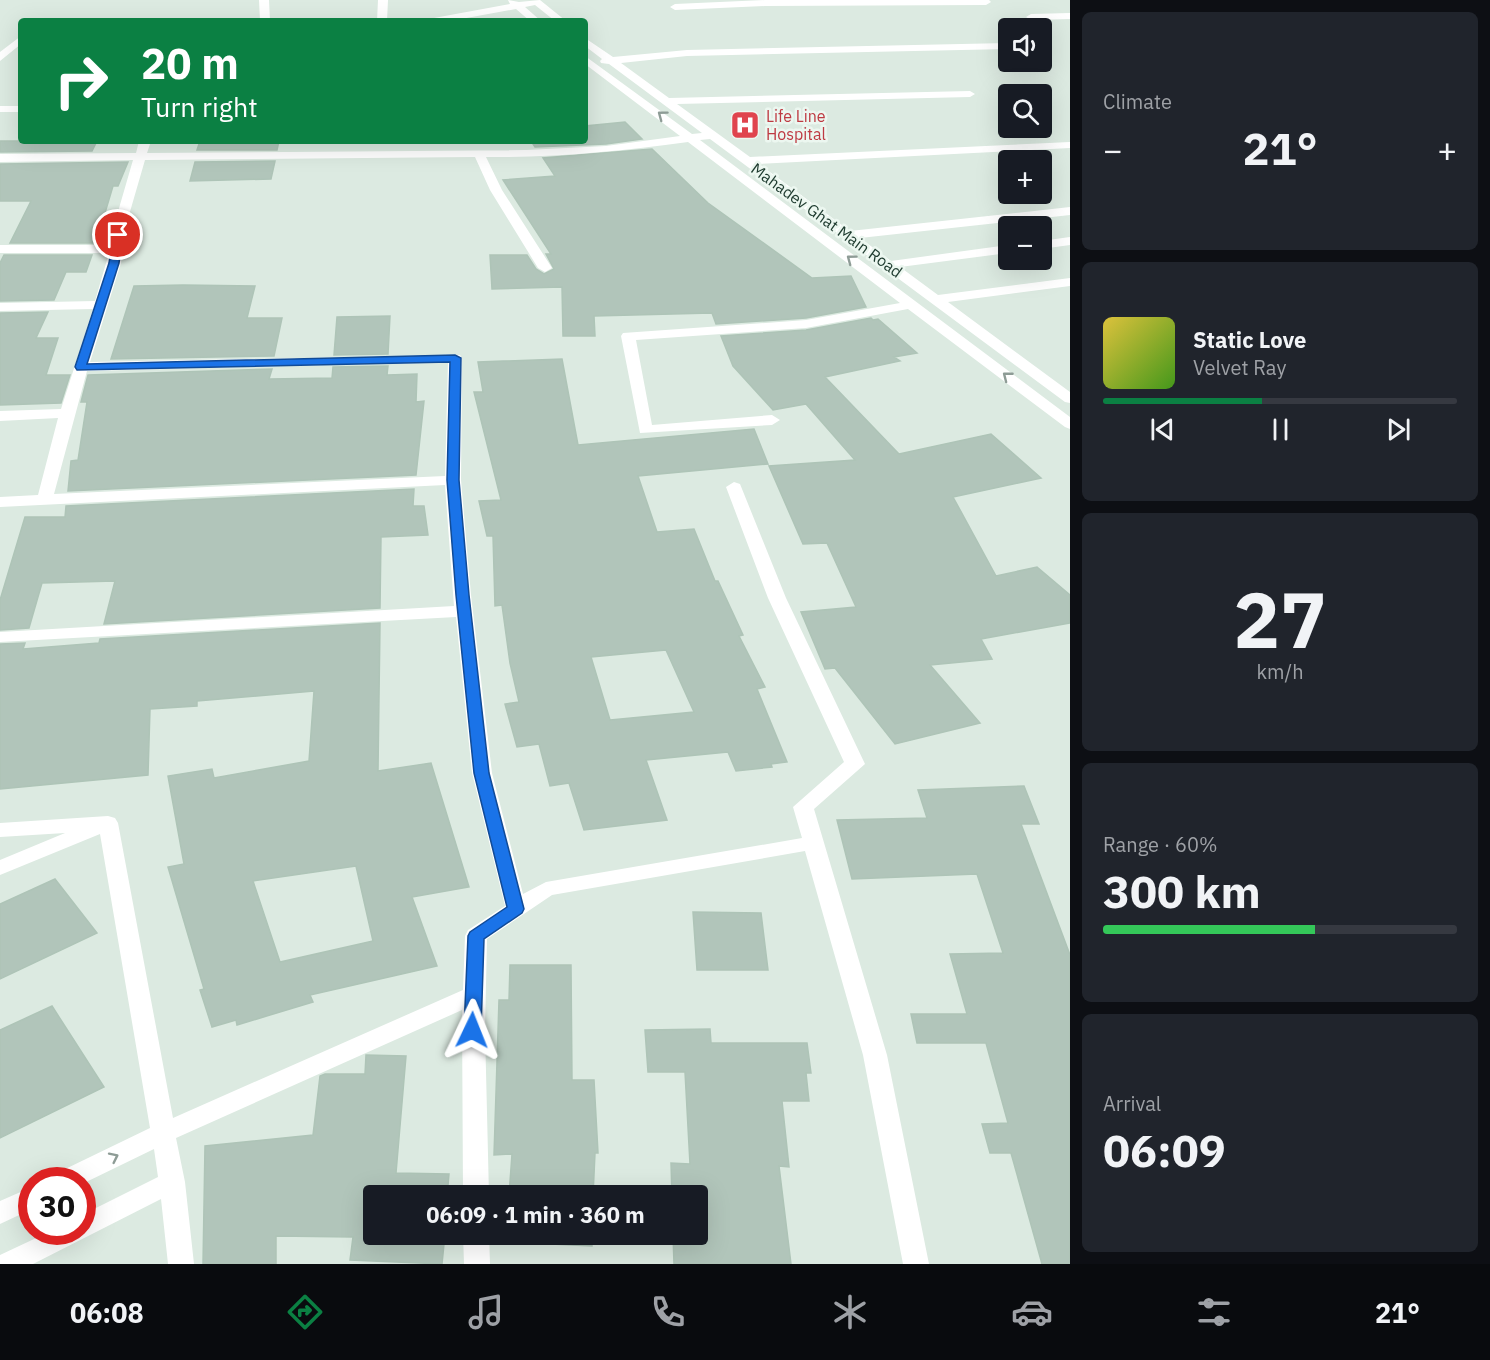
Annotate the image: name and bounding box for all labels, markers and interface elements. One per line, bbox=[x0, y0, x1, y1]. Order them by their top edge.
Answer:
map controls bbox=[998, 18, 1052, 270]
button: sound bbox=[998, 18, 1052, 72]
text: 20 m bbox=[141, 36, 239, 91]
icon: right bbox=[42, 42, 120, 120]
button: search bbox=[998, 84, 1052, 138]
text: Climate bbox=[1103, 88, 1172, 115]
text: Turn right bbox=[141, 89, 258, 124]
place label: Life Line Hospital bbox=[766, 106, 826, 144]
hospital icon: Life Line Hospital bbox=[729, 109, 761, 141]
one-way arrow bbox=[658, 112, 669, 123]
text: 21° bbox=[1242, 119, 1318, 177]
text: − bbox=[1103, 128, 1123, 171]
text: + bbox=[1437, 128, 1457, 171]
button: + bbox=[998, 150, 1052, 204]
street label: Mahadev Ghat Main Road bbox=[747, 158, 907, 282]
pin bbox=[92, 209, 143, 260]
button: − bbox=[998, 216, 1052, 270]
icon: arrive bbox=[101, 218, 134, 251]
one-way arrow bbox=[847, 255, 858, 266]
text: Static Love bbox=[1193, 325, 1306, 354]
text: Velvet Ray bbox=[1193, 354, 1286, 381]
one-way arrow bbox=[1002, 373, 1013, 384]
icon: previous bbox=[1146, 413, 1179, 446]
icon: pause bbox=[1264, 413, 1297, 446]
icon: next bbox=[1382, 413, 1415, 446]
text: 27 bbox=[1233, 568, 1327, 669]
text: km/h bbox=[1256, 658, 1304, 685]
text: Range · 60% bbox=[1103, 831, 1218, 858]
text: 300 km bbox=[1103, 862, 1261, 920]
position arrow bbox=[440, 998, 504, 1062]
text: Arrival bbox=[1103, 1090, 1161, 1117]
text: 06:09 bbox=[1103, 1121, 1226, 1179]
one-way arrow bbox=[108, 1152, 119, 1164]
speed limit sign: 30 bbox=[18, 1167, 96, 1245]
text: 06:09 · 1 min · 360 m bbox=[426, 1200, 645, 1229]
icon: directions bbox=[284, 1291, 326, 1333]
icon: music bbox=[465, 1291, 507, 1333]
icon: phone bbox=[647, 1291, 689, 1333]
icon: climate bbox=[829, 1291, 871, 1333]
icon: car bbox=[1011, 1291, 1053, 1333]
icon: filters bbox=[1193, 1291, 1235, 1333]
text: 06:08 bbox=[70, 1295, 144, 1330]
text: 21° bbox=[1375, 1295, 1420, 1330]

